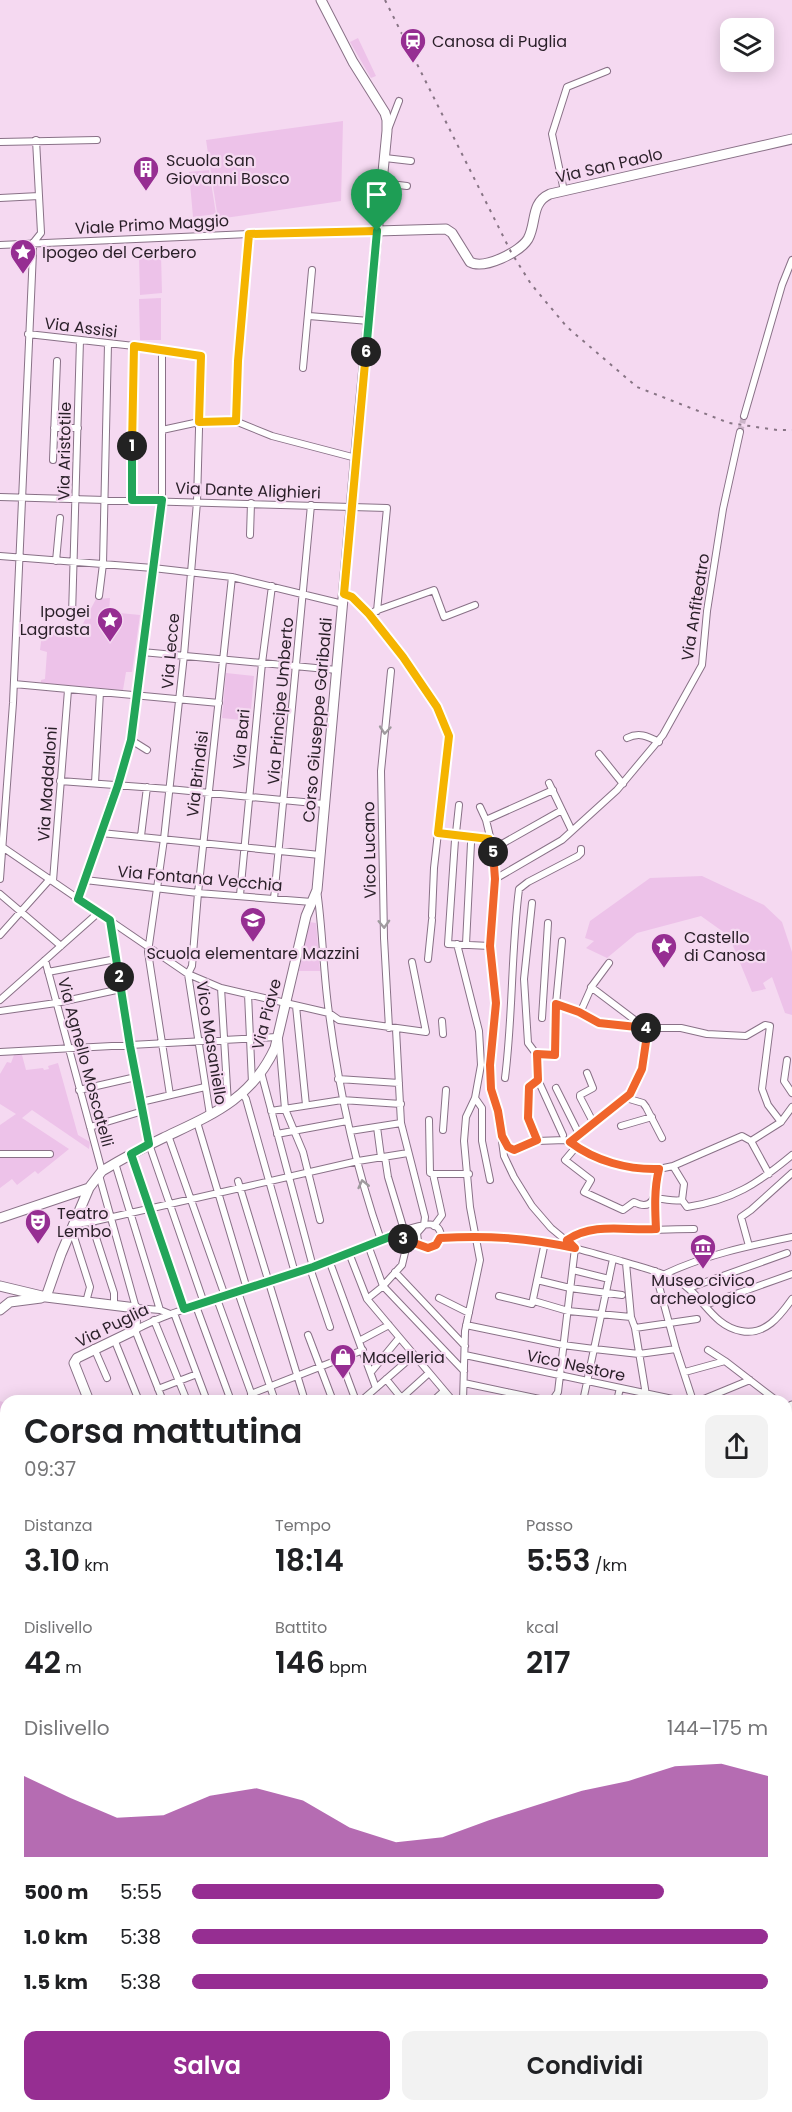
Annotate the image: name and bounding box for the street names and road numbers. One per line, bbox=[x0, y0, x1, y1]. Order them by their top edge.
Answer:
street label: Via San Paolo bbox=[553, 142, 665, 189]
street label: Viale Primo Maggio bbox=[74, 209, 230, 240]
street label: Via Assisi bbox=[43, 312, 119, 343]
street label: Via Aristotile bbox=[52, 401, 77, 500]
street label: Via Dante Alighieri bbox=[175, 476, 321, 505]
street label: Via Anfiteatro bbox=[676, 552, 715, 663]
street label: Via Lecce bbox=[156, 612, 185, 690]
street label: Via Principe Umberto bbox=[262, 616, 299, 786]
street label: Corso Giuseppe Garibaldi bbox=[297, 617, 338, 823]
street label: Via Bari bbox=[227, 708, 256, 770]
street label: Via Maddaloni bbox=[32, 726, 63, 842]
street label: Via Brindisi bbox=[181, 730, 214, 819]
street label: Vico Lucano bbox=[357, 801, 382, 899]
street label: Via Fontana Vecchia bbox=[117, 860, 283, 897]
street label: Via Agnello Moscatelli bbox=[52, 975, 119, 1149]
street label: Via Piave bbox=[246, 976, 287, 1052]
street label: Vico Masaniello bbox=[190, 980, 233, 1107]
street label: Via Puglia bbox=[72, 1298, 153, 1353]
street label: Vico Nestore bbox=[524, 1344, 627, 1387]

